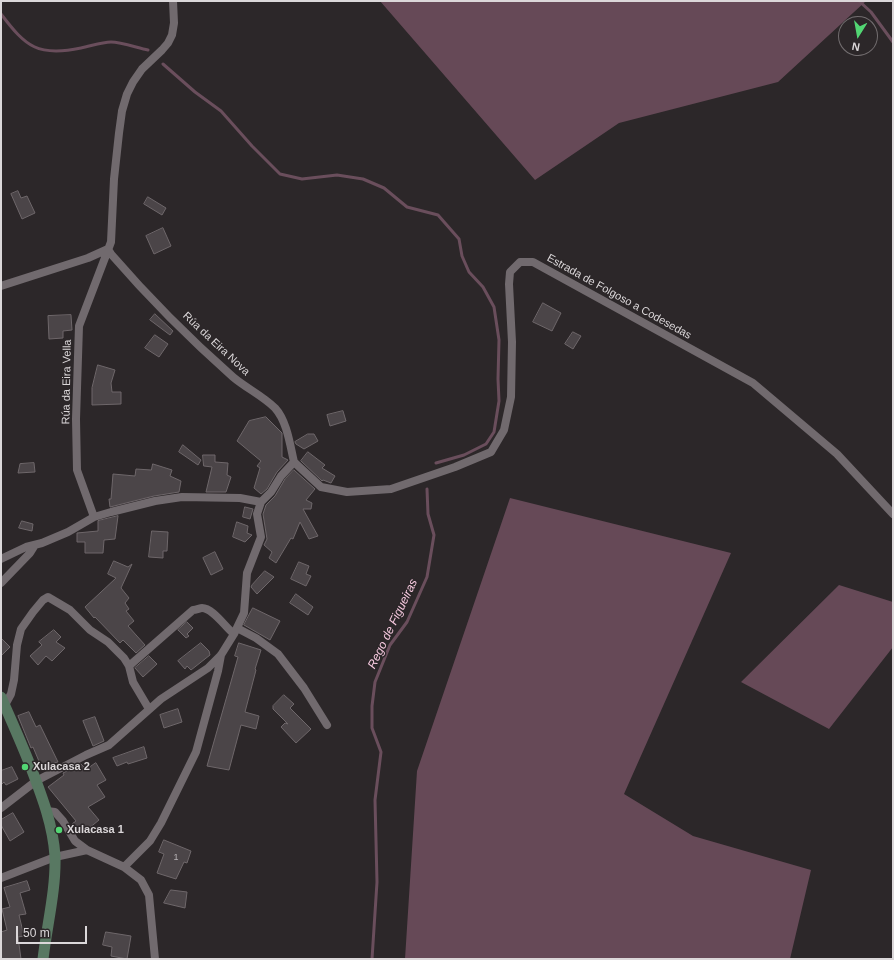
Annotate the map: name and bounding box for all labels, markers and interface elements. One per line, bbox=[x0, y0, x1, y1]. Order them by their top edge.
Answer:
north arrow bbox=[838, 16, 878, 56]
text: N bbox=[851, 40, 861, 53]
street label: Estrada de Folgoso a Codesedas bbox=[544, 252, 694, 342]
street label: Rúa da Eira Nova bbox=[180, 310, 252, 378]
street label: Rúa da Eira Vella bbox=[60, 339, 74, 425]
water label: Rego de Figueiras bbox=[365, 577, 421, 671]
place label: Xulacasa 2 bbox=[33, 760, 90, 774]
marker: Xulacasa 2 bbox=[20, 762, 30, 772]
place label: Xulacasa 1 bbox=[67, 823, 124, 837]
marker: Xulacasa 1 bbox=[54, 825, 64, 835]
house number: 1 bbox=[173, 853, 179, 863]
scale bar bbox=[18, 918, 89, 944]
text: 50 m bbox=[23, 926, 50, 940]

